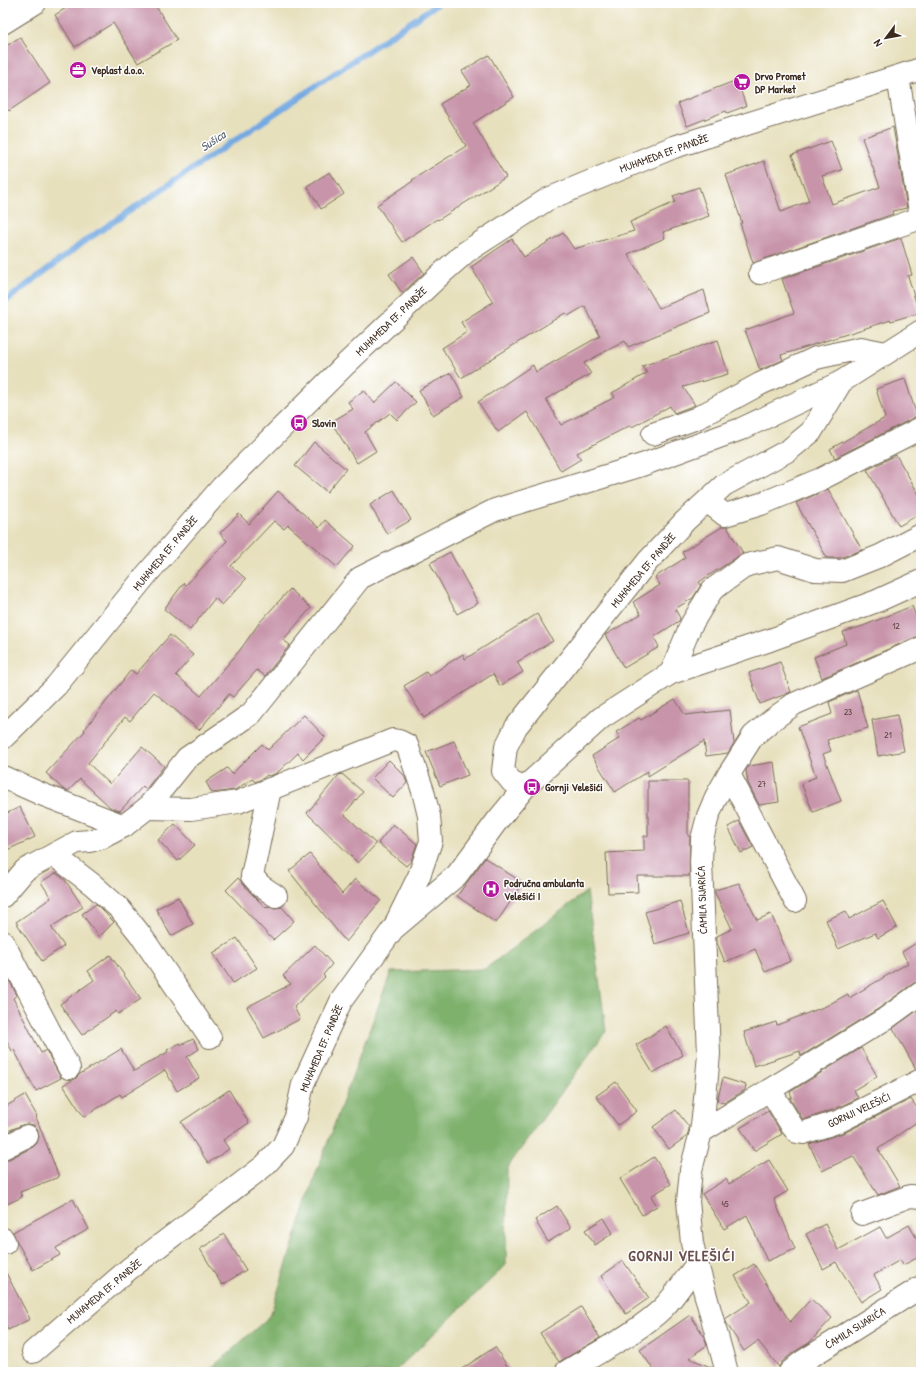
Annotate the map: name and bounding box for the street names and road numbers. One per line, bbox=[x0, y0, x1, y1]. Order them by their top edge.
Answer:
street label: MUHAMEDA EF. PANDŽE bbox=[618, 130, 711, 176]
street label: MUHAMEDA EF. PANDŽE bbox=[352, 283, 430, 359]
street label: MUHAMEDA EF. PANDŽE bbox=[130, 513, 201, 593]
street label: MUHAMEDA EF. PANDŽE bbox=[608, 530, 679, 610]
street label: ĆAMILA SIJARIĆA bbox=[694, 865, 710, 935]
street label: MUHAMEDA EF. PANDŽE bbox=[296, 1002, 346, 1094]
street label: GORNJI VELEŠIĆI bbox=[825, 1089, 893, 1131]
street label: MUHAMEDA EF. PANDŽE bbox=[64, 1255, 144, 1326]
street label: ĆAMILA SIJARIĆA bbox=[822, 1304, 888, 1352]

